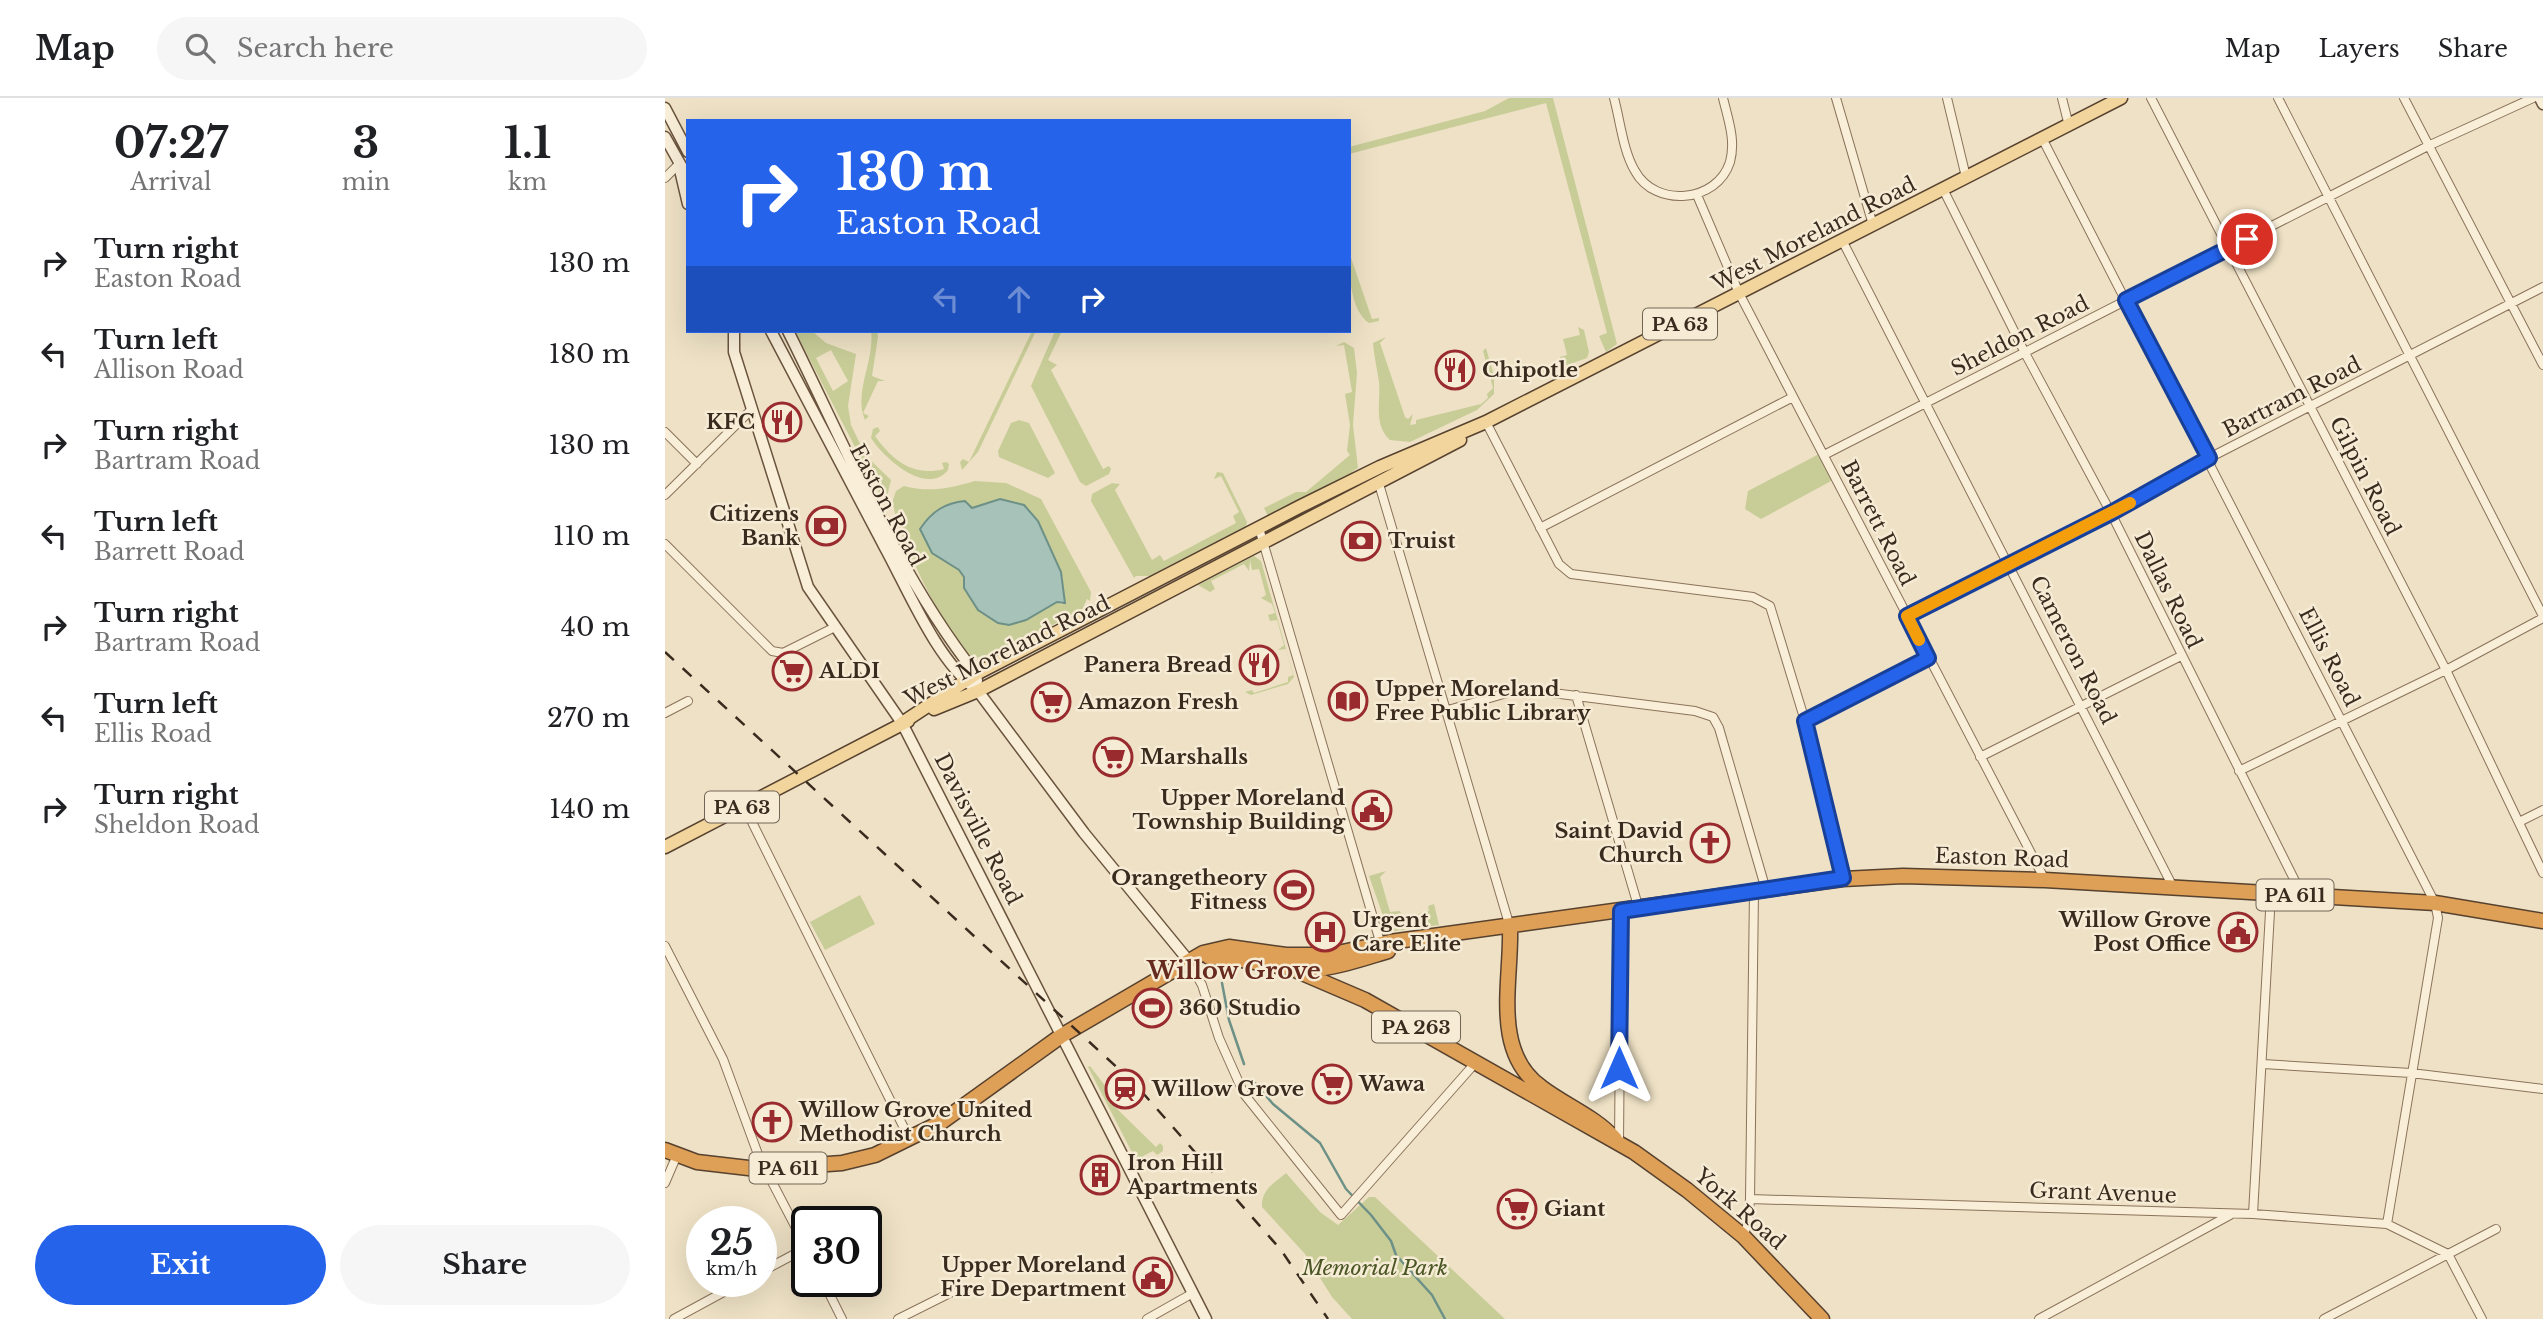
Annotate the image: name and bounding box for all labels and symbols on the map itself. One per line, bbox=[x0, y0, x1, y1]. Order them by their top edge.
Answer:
street label: West Moreland Road bbox=[1707, 171, 1920, 297]
pin bbox=[2217, 209, 2277, 269]
street label: Sheldon Road bbox=[1947, 290, 2093, 382]
road number: PA 63 bbox=[1643, 308, 1717, 340]
restaurant icon: Chipotle bbox=[1434, 349, 1476, 391]
street label: Bartram Road bbox=[2218, 351, 2366, 443]
place label: Chipotle bbox=[1482, 357, 1578, 383]
restaurant icon: KFC bbox=[761, 401, 803, 443]
place label: KFC bbox=[706, 409, 755, 435]
street label: Gilpin Road bbox=[2324, 412, 2406, 540]
street label: Easton Road bbox=[844, 440, 930, 570]
street label: Barrett Road bbox=[1835, 456, 1921, 590]
place label: Citizens Bank bbox=[709, 501, 800, 551]
bank icon: Citizens Bank bbox=[805, 505, 847, 547]
bank icon: Truist bbox=[1340, 520, 1382, 562]
street label: Dallas Road bbox=[2129, 527, 2207, 653]
place label: Truist bbox=[1388, 528, 1455, 554]
street label: Cameron Road bbox=[2024, 572, 2122, 728]
street label: West Moreland Road bbox=[899, 590, 1114, 713]
street label: Ellis Road bbox=[2293, 603, 2365, 711]
restaurant icon: Panera Bread bbox=[1238, 644, 1280, 686]
supermarket icon: ALDI bbox=[771, 650, 813, 692]
place label: Panera Bread bbox=[1083, 652, 1232, 678]
place label: ALDI bbox=[818, 658, 880, 684]
place label: Upper Moreland Free Public Library bbox=[1375, 676, 1591, 726]
library icon: Upper Moreland Free Public Library bbox=[1327, 680, 1369, 722]
supermarket icon: Amazon Fresh bbox=[1030, 681, 1072, 723]
place label: Amazon Fresh bbox=[1077, 689, 1239, 715]
supermarket icon: Marshalls bbox=[1092, 736, 1134, 778]
place label: Marshalls bbox=[1140, 744, 1248, 770]
street label: Davisville Road bbox=[929, 749, 1027, 909]
place label: Upper Moreland Township Building bbox=[1133, 785, 1346, 835]
public building icon: Upper Moreland Township Building bbox=[1351, 789, 1393, 831]
road number: PA 63 bbox=[705, 792, 779, 822]
place label: Saint David Church bbox=[1555, 818, 1683, 868]
church icon: Saint David Church bbox=[1689, 822, 1731, 864]
street label: Easton Road bbox=[1934, 843, 2070, 873]
place label: Orangetheory Fitness bbox=[1111, 865, 1267, 915]
sports icon: Orangetheory Fitness bbox=[1273, 869, 1315, 911]
road number: PA 611 bbox=[2257, 880, 2333, 910]
place label: Urgent Care Elite bbox=[1352, 907, 1461, 957]
place label: Willow Grove Post Office bbox=[2058, 907, 2211, 957]
hospital icon: Urgent Care Elite bbox=[1304, 911, 1346, 953]
public building icon: Willow Grove Post Office bbox=[2217, 911, 2259, 953]
district label: Willow Grove bbox=[1146, 956, 1321, 985]
sports icon: 360 Studio bbox=[1131, 987, 1173, 1029]
place label: 360 Studio bbox=[1179, 995, 1301, 1021]
road number: PA 263 bbox=[1372, 1012, 1460, 1043]
position arrow bbox=[1582, 1031, 1656, 1105]
supermarket icon: Wawa bbox=[1311, 1063, 1353, 1105]
station icon: Willow Grove bbox=[1104, 1068, 1146, 1110]
place label: Wawa bbox=[1358, 1071, 1425, 1097]
place label: Willow Grove bbox=[1151, 1076, 1304, 1102]
place label: Willow Grove United Methodist Church bbox=[798, 1097, 1033, 1147]
church icon: Willow Grove United Methodist Church bbox=[751, 1101, 793, 1143]
place label: Iron Hill Apartments bbox=[1126, 1150, 1258, 1200]
road number: PA 611 bbox=[750, 1152, 827, 1184]
building icon: Iron Hill Apartments bbox=[1079, 1154, 1121, 1196]
street label: York Road bbox=[1689, 1162, 1791, 1255]
street label: Grant Avenue bbox=[2029, 1177, 2177, 1209]
supermarket icon: Giant bbox=[1496, 1188, 1538, 1230]
place label: Giant bbox=[1544, 1196, 1605, 1222]
speed limit sign: 30 bbox=[791, 1206, 882, 1297]
place label: Upper Moreland Fire Department bbox=[940, 1252, 1126, 1302]
park label: Memorial Park bbox=[1301, 1255, 1448, 1281]
public building icon: Upper Moreland Fire Department bbox=[1132, 1256, 1174, 1298]

